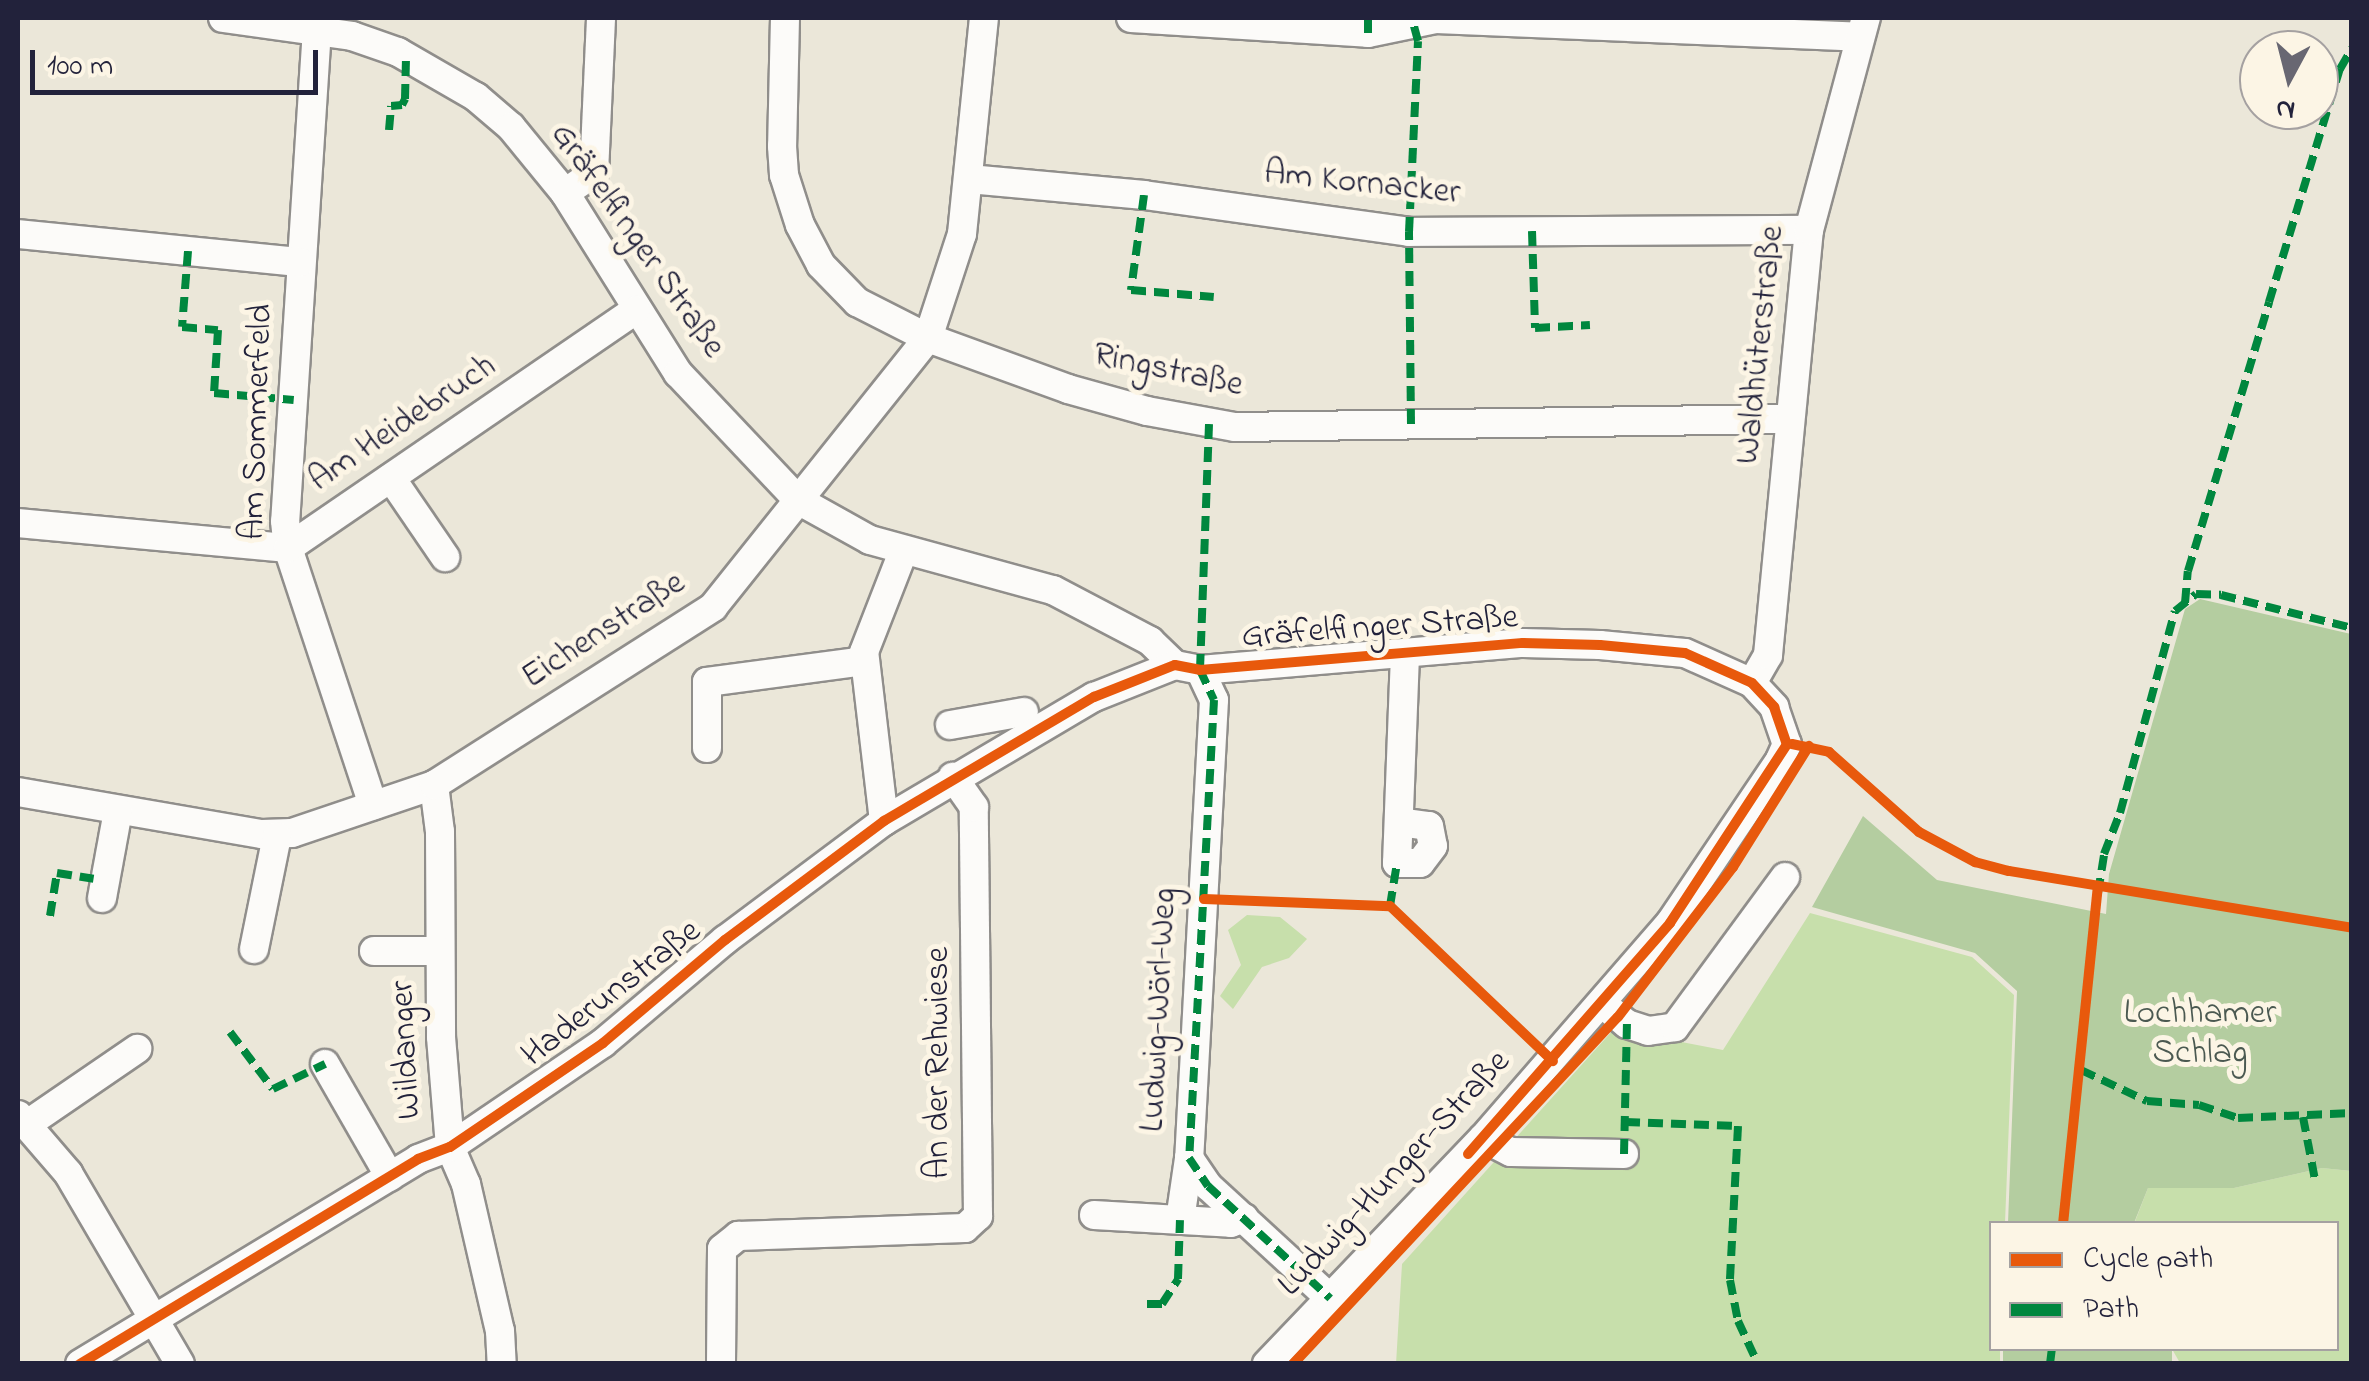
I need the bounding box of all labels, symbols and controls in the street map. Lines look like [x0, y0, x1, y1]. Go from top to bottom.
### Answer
scale bar [35, 30, 322, 92]
north arrow [2239, 30, 2339, 130]
text: 100 m [47, 45, 113, 89]
text: N [2274, 87, 2297, 130]
street label: Gräfelfinger Straße [540, 115, 734, 367]
street label: Am Kornacker [1262, 153, 1462, 215]
street label: Waldhüterstraße [1728, 224, 1794, 466]
street label: Am Sommerfeld [233, 303, 283, 541]
street label: Ringstraße [1089, 335, 1247, 407]
street label: Am Heidebruch [301, 346, 505, 502]
street label: Eichenstraße [515, 563, 693, 699]
street label: Gräfelfinger Straße [1240, 597, 1520, 659]
street label: Ludwig-Wörl-Weg [1133, 887, 1187, 1133]
street label: Haderunstraße [514, 911, 710, 1077]
street label: An der Rehwiese [918, 947, 960, 1179]
street label: Wildanger [382, 979, 432, 1121]
park label: Lochhamer Schlag [2124, 993, 2276, 1075]
street label: Ludwig-Hunger-Straße [1270, 1042, 1520, 1306]
legend [1989, 1221, 2339, 1351]
text: Cycle path [2083, 1238, 2213, 1282]
text: Path [2083, 1288, 2139, 1332]

